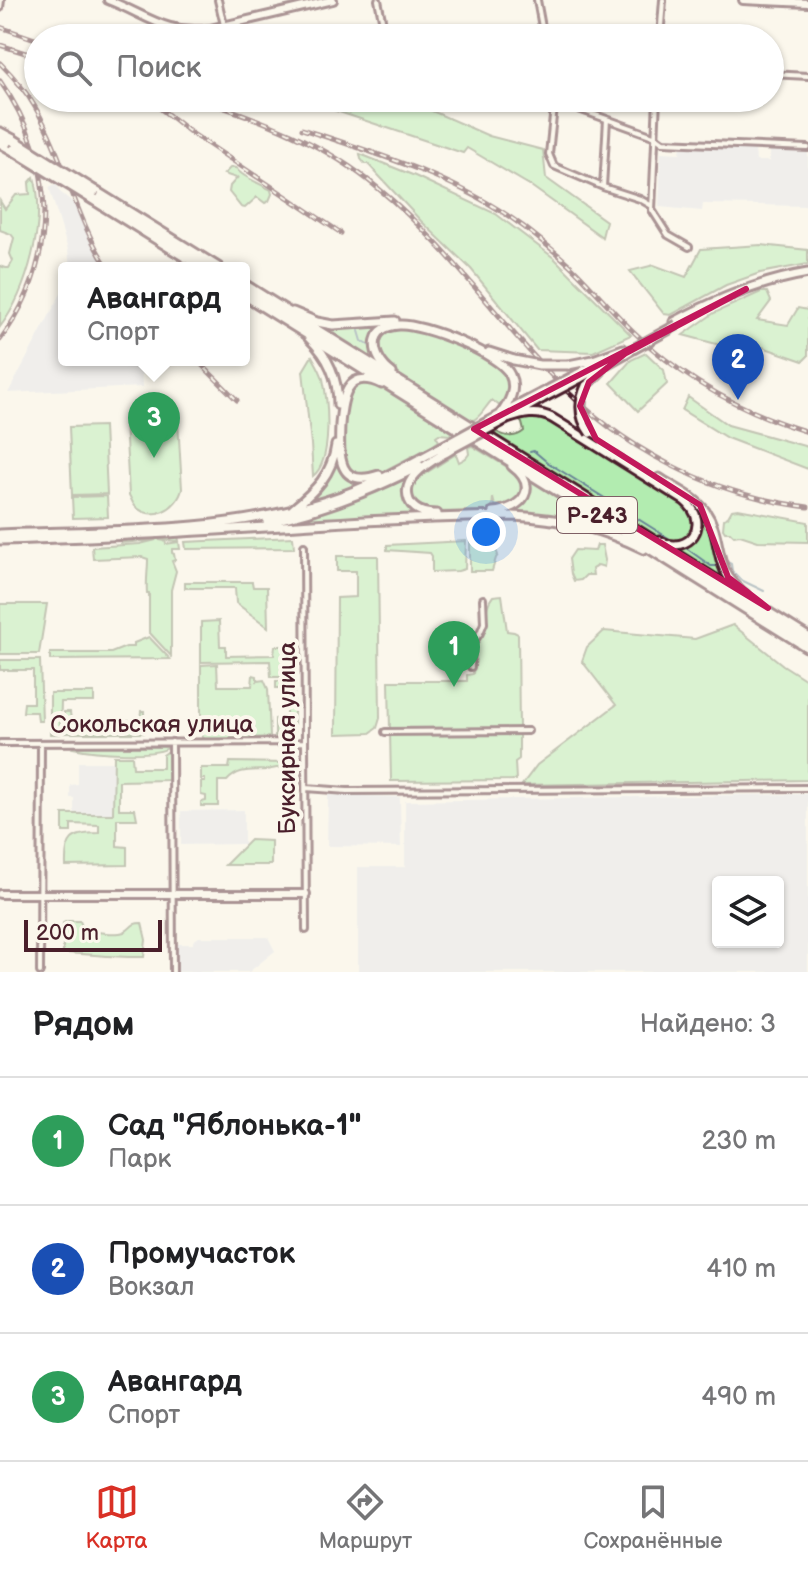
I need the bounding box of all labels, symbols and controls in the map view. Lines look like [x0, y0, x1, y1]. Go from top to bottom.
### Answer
search box [24, 24, 784, 112]
icon: search [52, 46, 96, 90]
text: Поиск [116, 50, 202, 86]
popup [58, 262, 250, 366]
text: Авангард [87, 281, 221, 317]
text: Спорт [87, 317, 160, 348]
pin: 2 [712, 334, 764, 400]
pin: 3 [128, 392, 180, 458]
road number: Р-243 [557, 497, 637, 533]
your location [466, 512, 506, 552]
pin: 1 [428, 621, 480, 687]
street label: Буксирная улица [273, 642, 302, 834]
street label: Сокольская улица [50, 710, 254, 739]
map controls [712, 876, 784, 948]
button: layers [712, 876, 784, 948]
scale bar [24, 916, 162, 952]
text: 200 m [36, 920, 99, 947]
text: Рядом [32, 1004, 134, 1045]
text: Найдено: 3 [640, 1009, 776, 1040]
text: Сад "Яблонька-1" [108, 1108, 362, 1144]
text: 1 [53, 1126, 63, 1157]
text: 230 m [701, 1126, 776, 1157]
text: Парк [108, 1144, 171, 1175]
text: Промучасток [108, 1236, 295, 1272]
text: 2 [50, 1254, 66, 1285]
text: 410 m [706, 1254, 776, 1285]
text: Вокзал [108, 1272, 195, 1303]
text: Авангард [108, 1364, 242, 1400]
text: 3 [50, 1382, 66, 1413]
text: 490 m [701, 1382, 776, 1413]
text: Спорт [108, 1400, 180, 1431]
tab: Карта [86, 1480, 148, 1555]
tab: Маршрут [319, 1480, 412, 1555]
tab: Сохранённые [583, 1480, 722, 1555]

